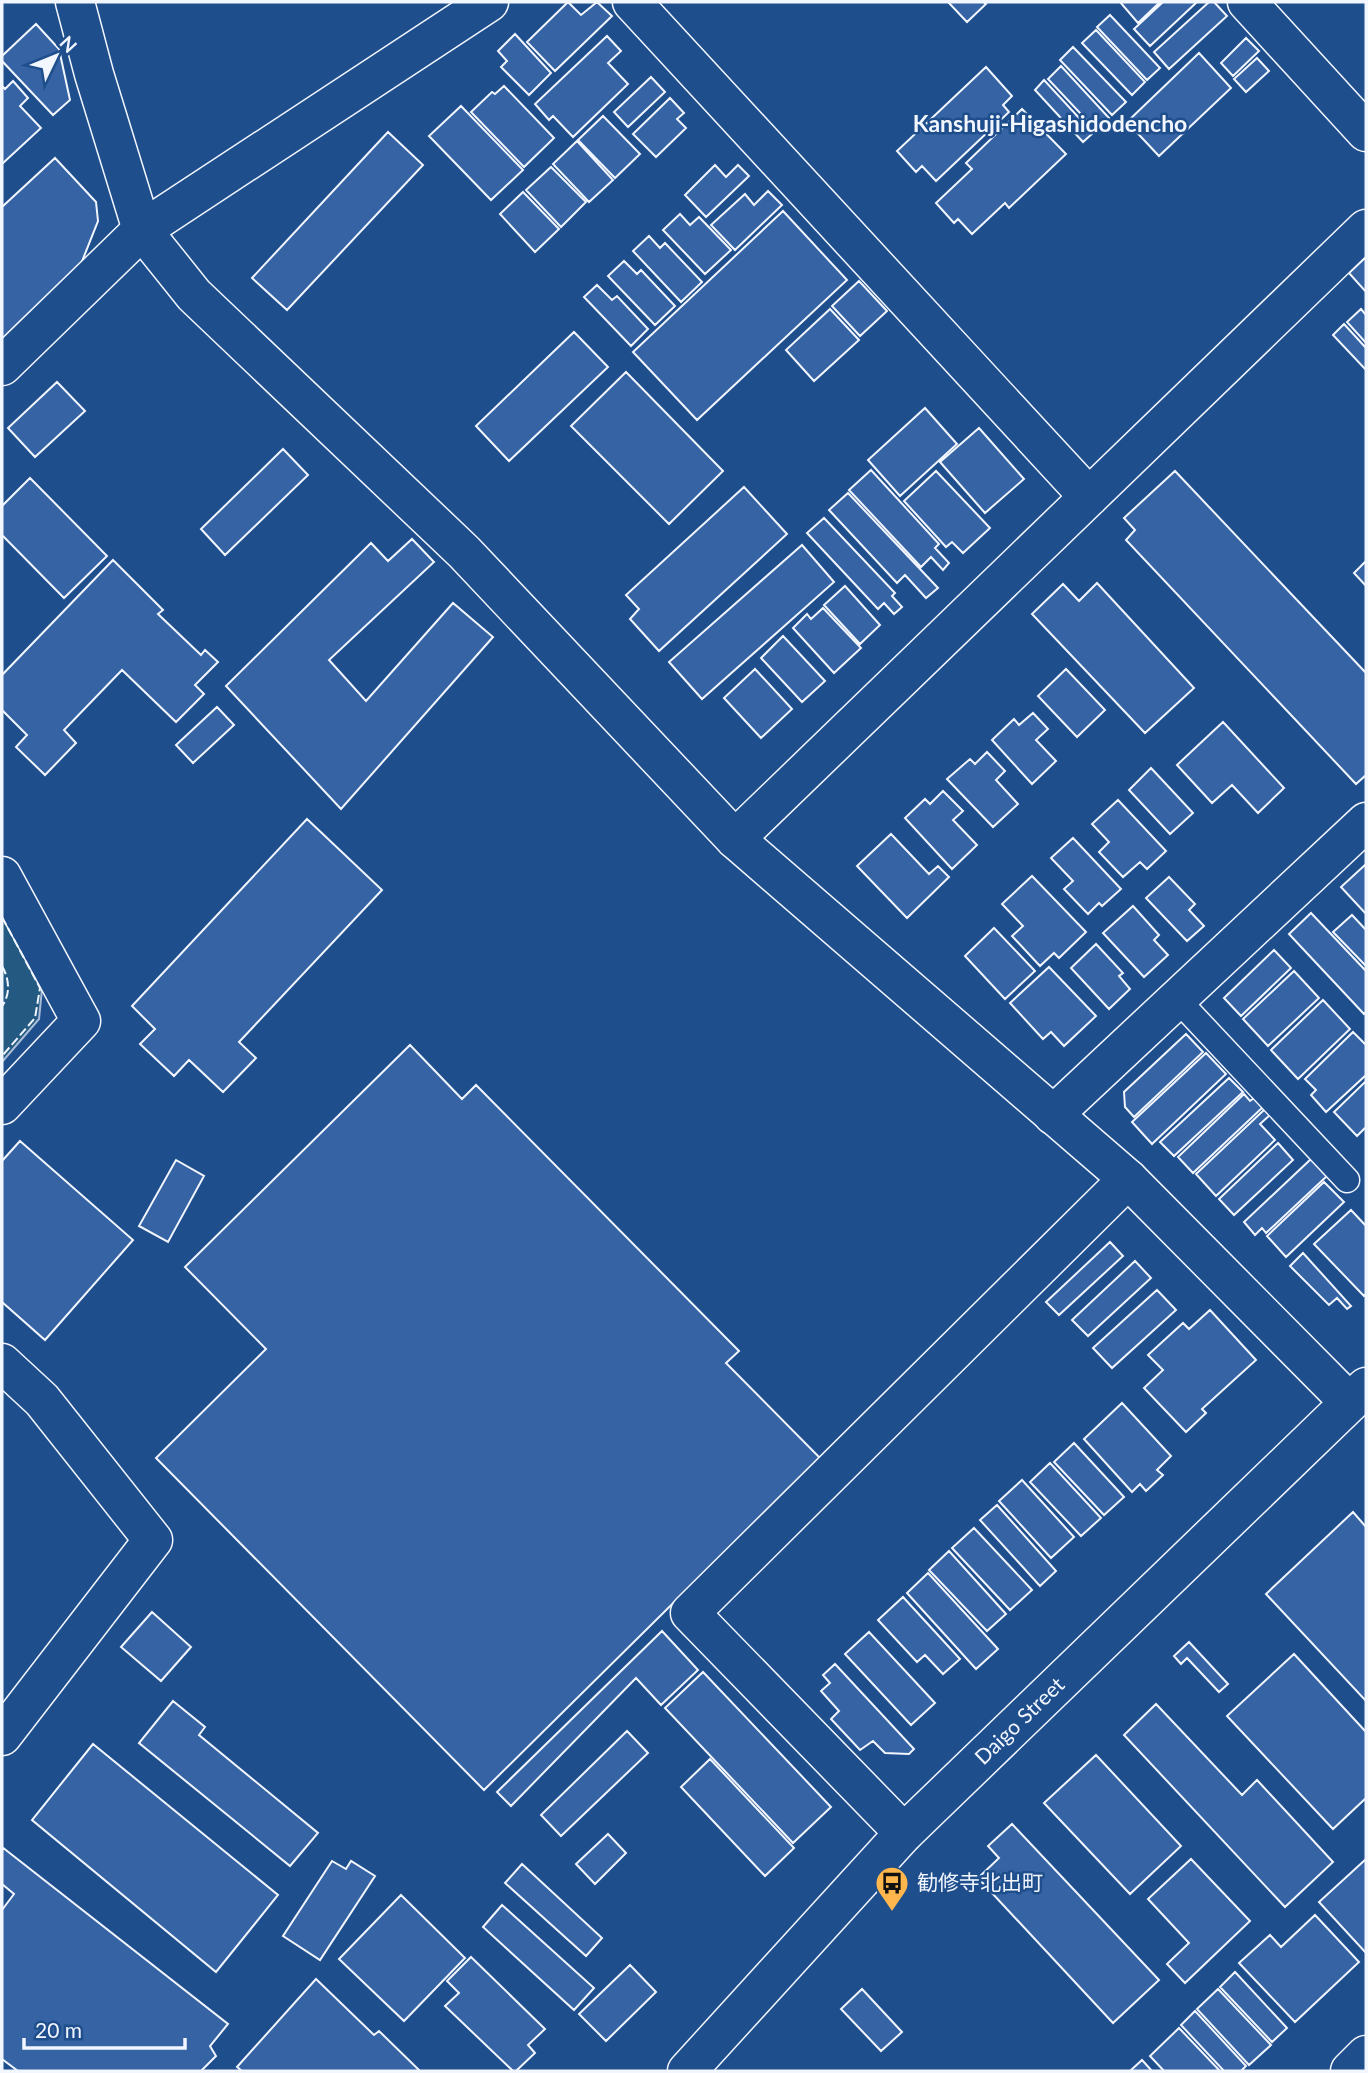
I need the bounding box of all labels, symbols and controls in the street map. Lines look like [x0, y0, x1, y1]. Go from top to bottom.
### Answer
north arrow [21, 21, 91, 91]
text: N [55, 31, 82, 57]
district label: Kanshuji-Higashidodencho [913, 109, 1187, 137]
street label: Daigo Street [969, 1671, 1069, 1769]
bus stop icon: 勧修寺北出町 [873, 1864, 911, 1913]
place label: 勧修寺北出町 [917, 1869, 1043, 1894]
scale bar [24, 2007, 186, 2050]
text: 20 m [35, 2017, 82, 2042]

